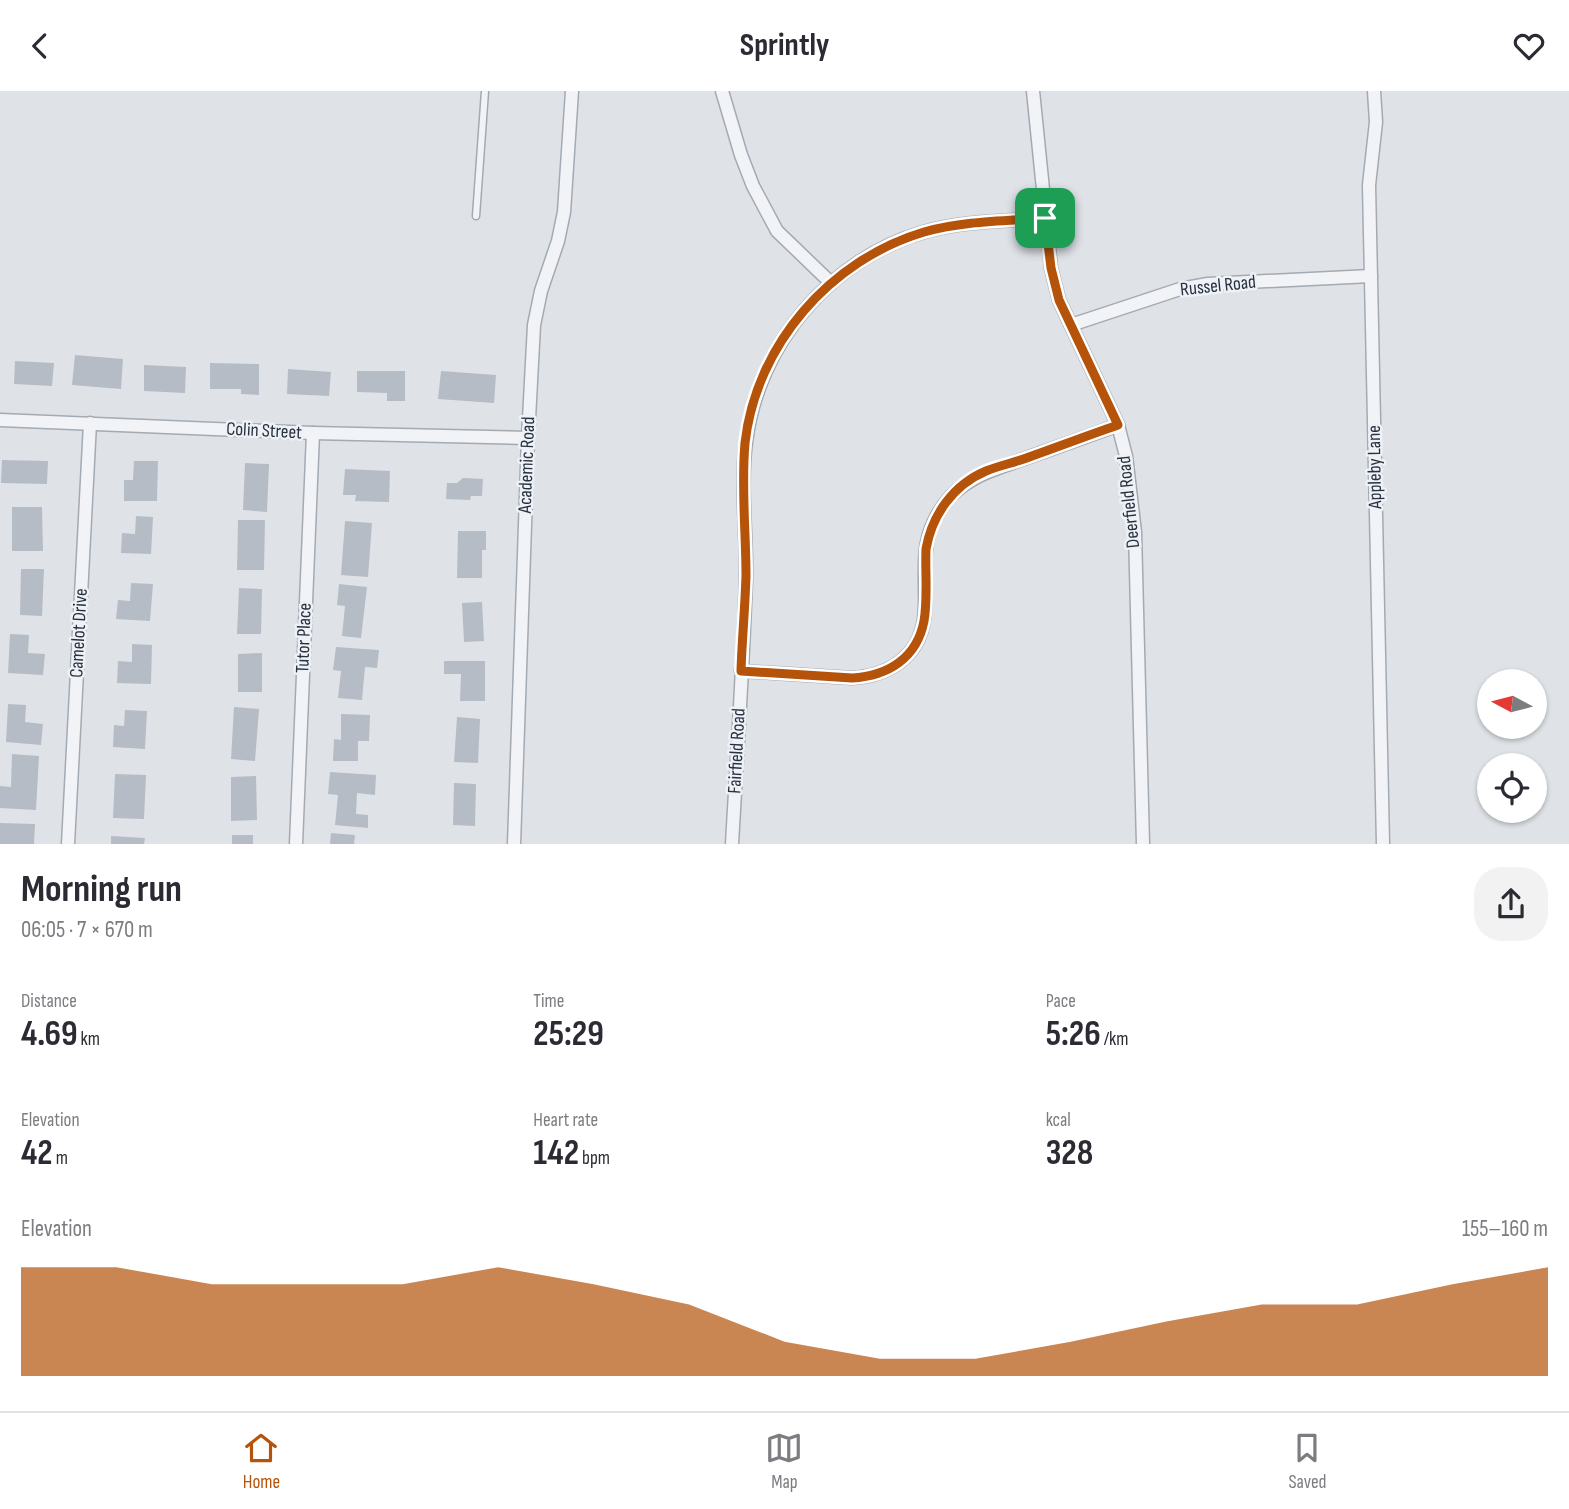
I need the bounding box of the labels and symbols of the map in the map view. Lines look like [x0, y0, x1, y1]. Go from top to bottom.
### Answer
pin [1015, 188, 1075, 248]
street label: Russel Road [1179, 271, 1257, 301]
street label: Academic Road [514, 416, 540, 515]
street label: Colin Street [226, 418, 303, 444]
street label: Appleby Lane [1363, 425, 1387, 510]
street label: Deerfield Road [1113, 455, 1145, 549]
street label: Camelot Drive [65, 588, 93, 678]
street label: Tutor Place [291, 602, 317, 674]
north arrow [1477, 669, 1547, 739]
street label: Fairfield Road [723, 708, 751, 794]

